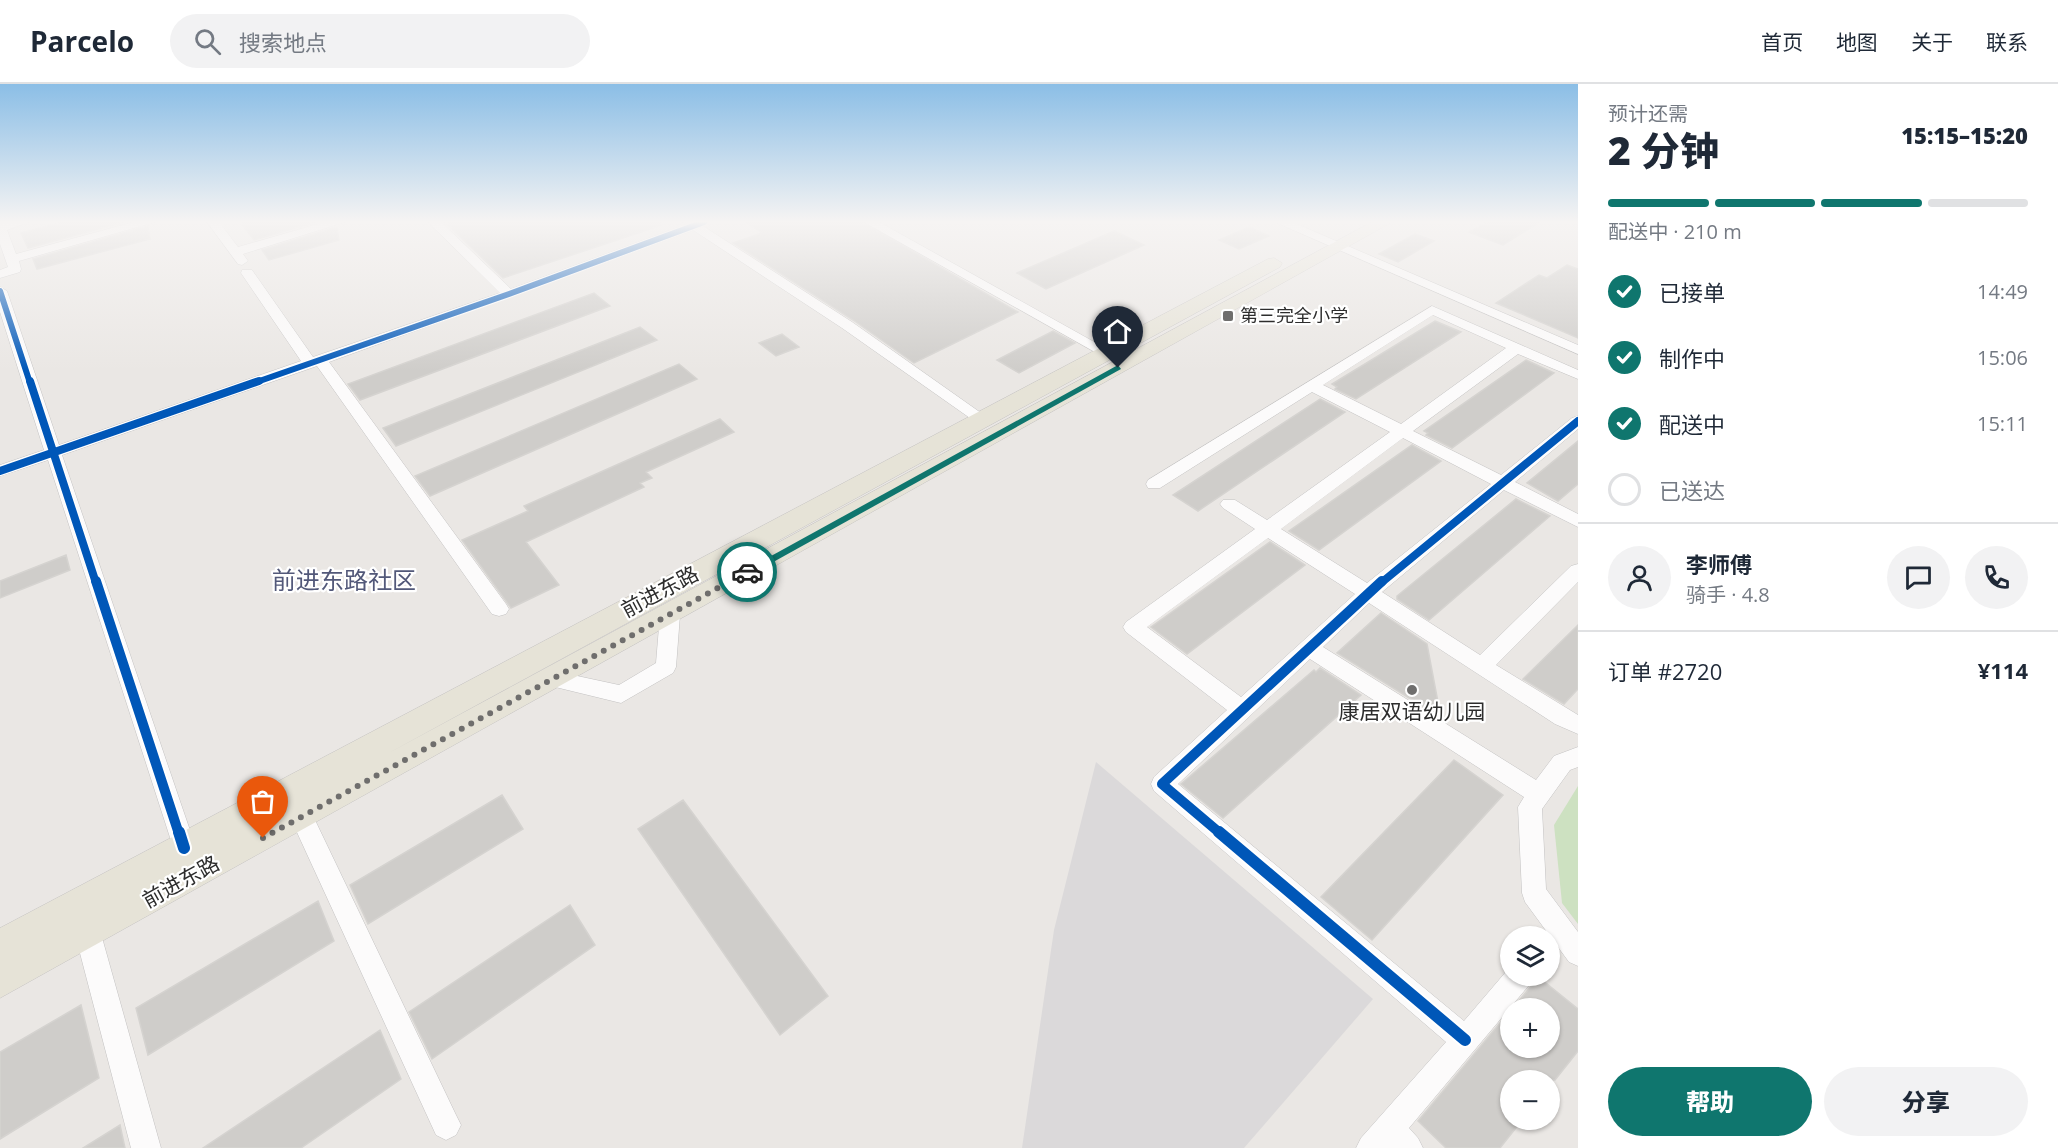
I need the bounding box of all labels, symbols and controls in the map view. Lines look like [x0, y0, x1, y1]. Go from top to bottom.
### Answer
search box [170, 14, 590, 68]
text: Parcelo [30, 22, 134, 60]
icon: search [191, 25, 224, 58]
text: 搜索地点 [239, 27, 327, 57]
text: 首页 [1761, 28, 1803, 56]
text: 地图 [1836, 28, 1878, 56]
text: 关于 [1911, 28, 1953, 56]
text: 联系 [1986, 28, 2028, 56]
text: 预计还需 [1608, 100, 1688, 127]
text: 15:15–15:20 [1901, 120, 2028, 150]
text: 2 分钟 [1608, 123, 1719, 176]
text: 配送中 · 210 m [1608, 218, 1742, 245]
icon: check [1608, 275, 1641, 308]
text: 已接单 [1659, 277, 1725, 307]
text: 14:49 [1977, 278, 2028, 305]
place label: 第三完全小学 [1240, 303, 1348, 327]
pin [1092, 306, 1143, 368]
marker: 第三完全小学 [1221, 309, 1235, 323]
icon: home [1101, 315, 1134, 348]
icon: check [1608, 341, 1641, 374]
text: 制作中 [1659, 343, 1725, 373]
text: 15:06 [1977, 344, 2028, 371]
icon: check [1608, 407, 1641, 440]
text: 配送中 [1659, 409, 1725, 439]
text: 15:11 [1977, 410, 2028, 437]
text: 已送达 [1659, 475, 1725, 505]
courier [717, 542, 777, 602]
button: person [1608, 546, 1671, 609]
button: chat [1887, 546, 1950, 609]
button: phone [1965, 546, 2028, 609]
text: 李师傅 [1686, 549, 1752, 579]
icon: car [731, 556, 764, 589]
street label: 前进东路 [616, 559, 703, 623]
district label: 前进东路社区 [272, 563, 416, 596]
text: 骑手 · 4.8 [1686, 581, 1770, 608]
text: ¥114 [1978, 655, 2028, 685]
text: 订单 #2720 [1608, 656, 1722, 686]
marker: 康居双语幼儿园 [1405, 683, 1419, 697]
place label: 康居双语幼儿园 [1339, 697, 1486, 725]
pin [237, 776, 288, 838]
icon: bag [246, 785, 279, 818]
street label: 前进东路 [137, 849, 224, 914]
map controls [1500, 926, 1560, 1130]
button: layers [1500, 926, 1560, 986]
button: + [1500, 998, 1560, 1058]
button: 帮助 [1608, 1067, 1812, 1136]
button: 分享 [1824, 1067, 2028, 1136]
button: − [1500, 1070, 1560, 1130]

